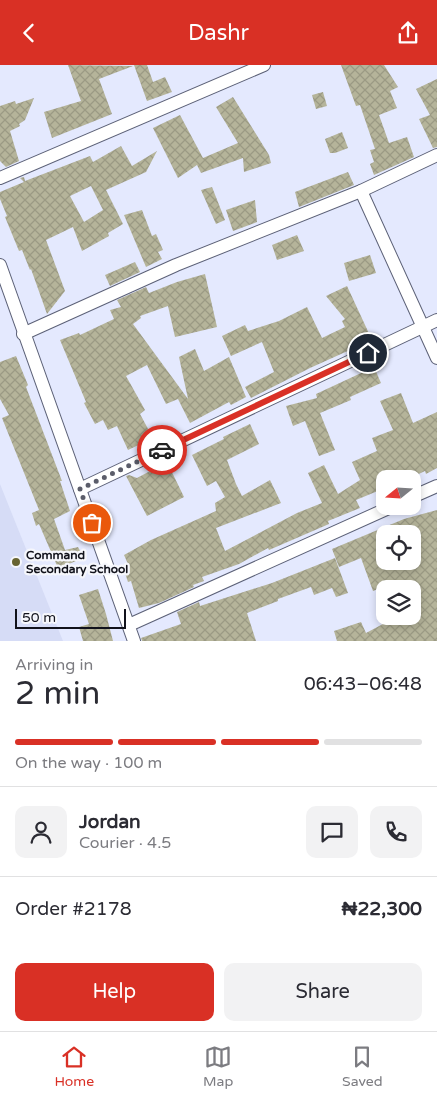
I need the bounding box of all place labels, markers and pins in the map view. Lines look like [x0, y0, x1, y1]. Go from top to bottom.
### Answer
pin [347, 332, 389, 374]
pin [71, 502, 113, 544]
place label: Command Secondary School [26, 548, 128, 577]
marker: Command Secondary School [10, 556, 22, 568]

